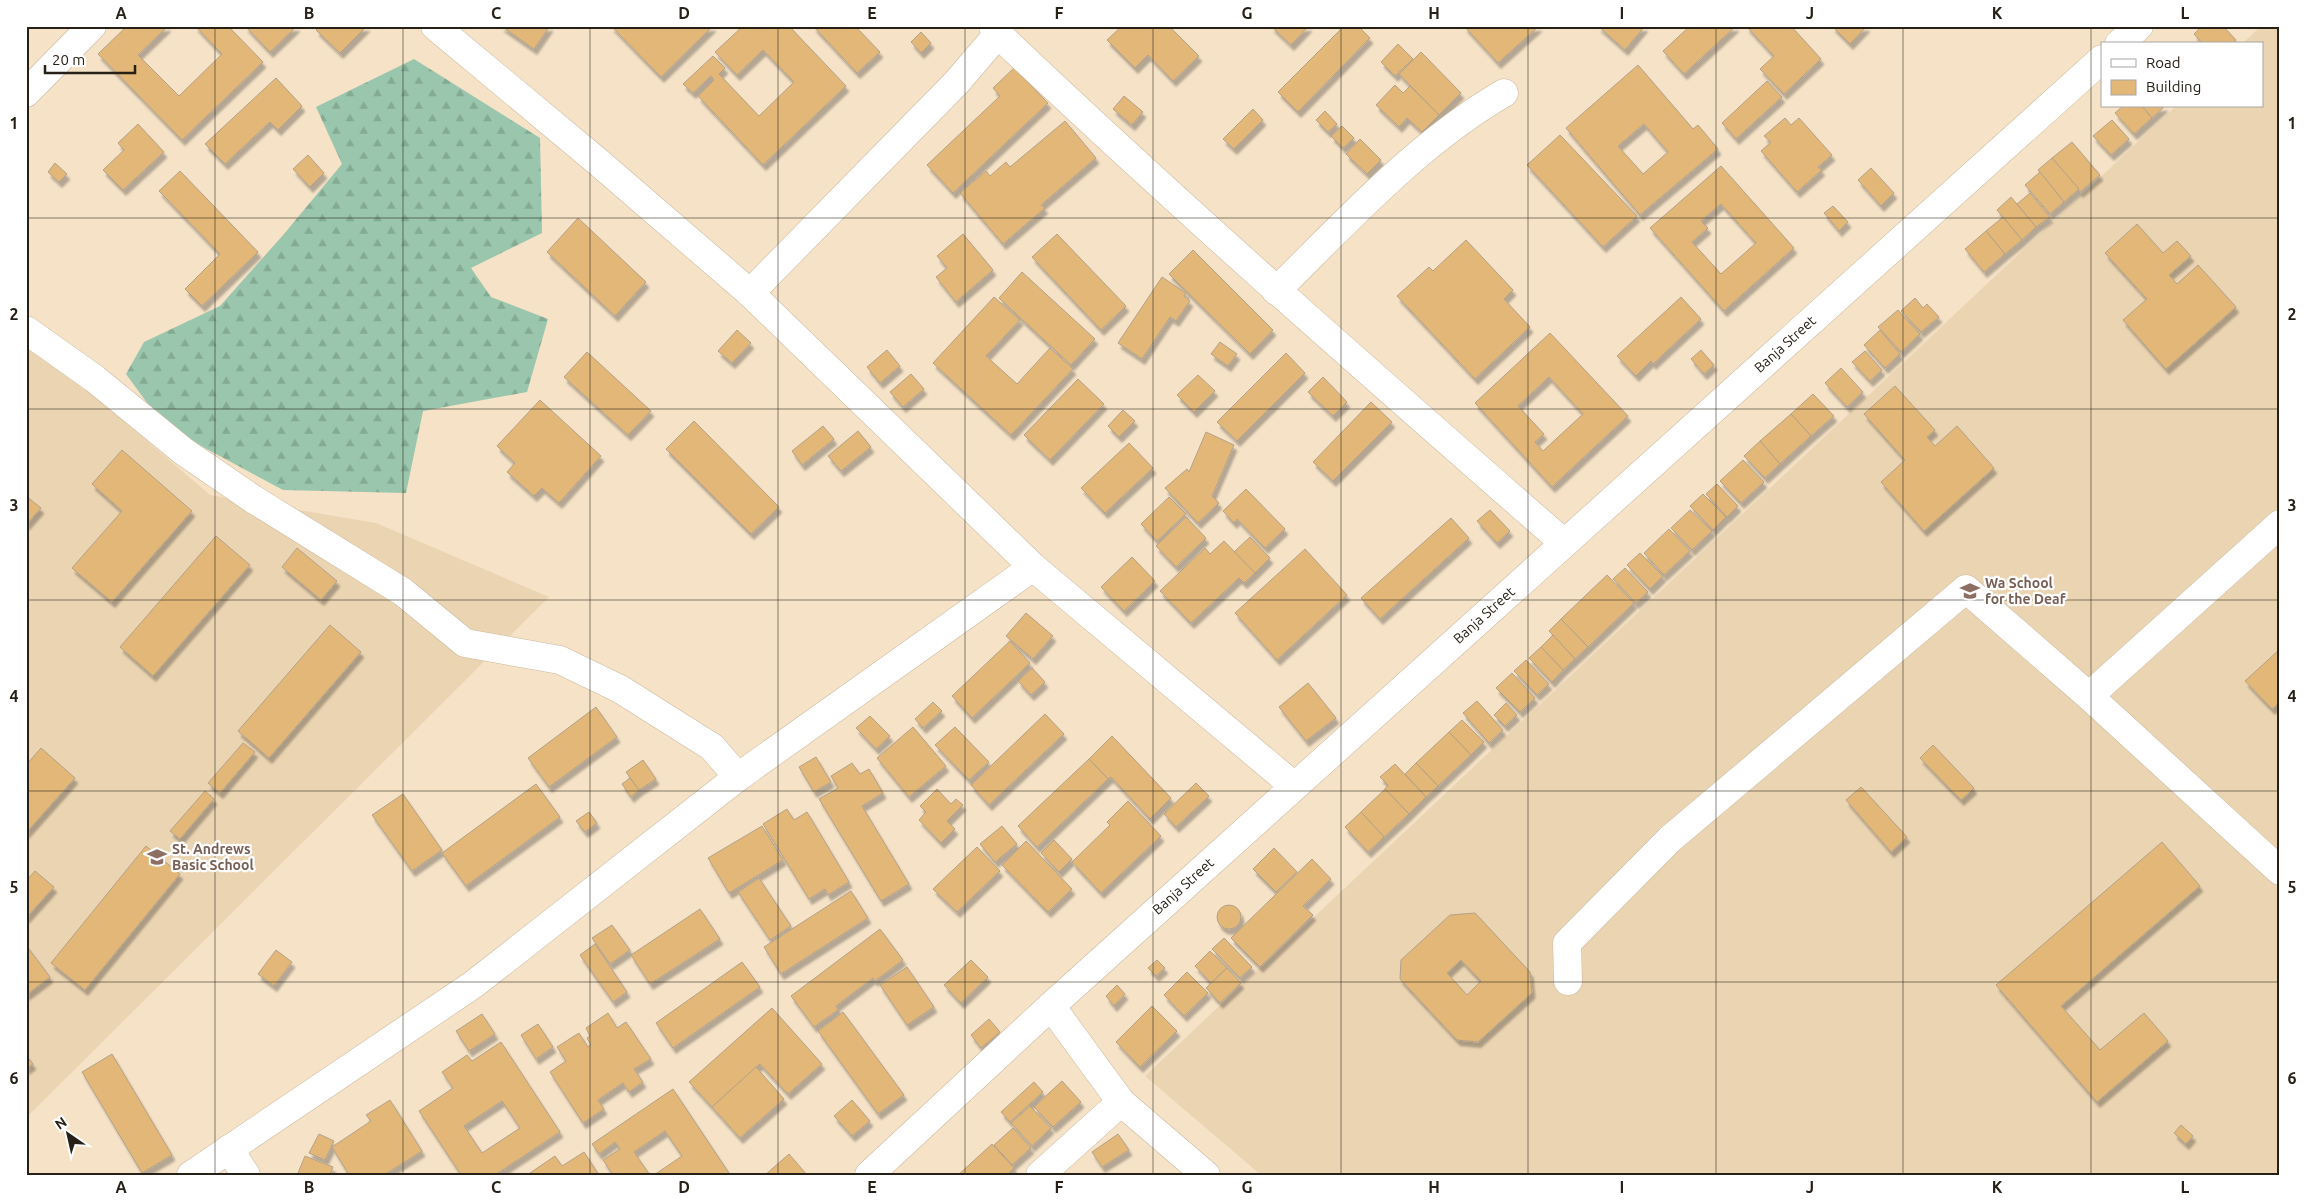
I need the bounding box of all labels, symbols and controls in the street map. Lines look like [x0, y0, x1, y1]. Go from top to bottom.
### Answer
text: A [115, 4, 127, 22]
text: B [304, 4, 314, 22]
text: C [491, 4, 501, 22]
text: D [678, 4, 690, 22]
text: E [867, 4, 877, 22]
text: F [1055, 4, 1064, 22]
text: G [1241, 4, 1253, 22]
text: H [1428, 4, 1440, 22]
text: I [1620, 4, 1624, 22]
text: J [1806, 4, 1814, 22]
text: K [1992, 4, 2003, 22]
text: L [2181, 4, 2190, 22]
scale bar [45, 42, 135, 74]
legend [2101, 42, 2264, 108]
text: 20 m [52, 51, 85, 68]
text: Road [2146, 54, 2181, 71]
text: Building [2146, 78, 2201, 95]
text: 1 [9, 114, 19, 132]
text: 1 [2287, 114, 2297, 132]
text: 2 [9, 305, 19, 323]
text: 2 [2287, 305, 2297, 323]
street label: Banja Street [1751, 312, 1819, 376]
text: 3 [9, 496, 19, 514]
text: 3 [2287, 496, 2297, 514]
place label: Wa School for the Deaf [1985, 575, 2066, 607]
school or university icon: Wa School for the Deaf [1959, 580, 1981, 602]
street label: Banja Street [1450, 583, 1518, 647]
text: 4 [9, 687, 19, 705]
text: 4 [2287, 687, 2297, 705]
place label: St. Andrews Basic School [172, 841, 254, 873]
school or university icon: St. Andrews Basic School [146, 846, 168, 868]
street label: Banja Street [1149, 854, 1217, 918]
text: 5 [9, 878, 19, 896]
text: 5 [2287, 878, 2297, 896]
text: 6 [9, 1069, 19, 1087]
text: 6 [2287, 1069, 2297, 1087]
north arrow [42, 1108, 92, 1158]
text: N [52, 1114, 70, 1133]
text: A [115, 1178, 127, 1196]
text: B [304, 1178, 314, 1196]
text: C [491, 1178, 501, 1196]
text: D [678, 1178, 690, 1196]
text: E [867, 1178, 877, 1196]
text: F [1055, 1178, 1064, 1196]
text: G [1241, 1178, 1253, 1196]
text: H [1428, 1178, 1440, 1196]
text: I [1620, 1178, 1624, 1196]
text: J [1806, 1178, 1814, 1196]
text: K [1992, 1178, 2003, 1196]
text: L [2181, 1178, 2190, 1196]

